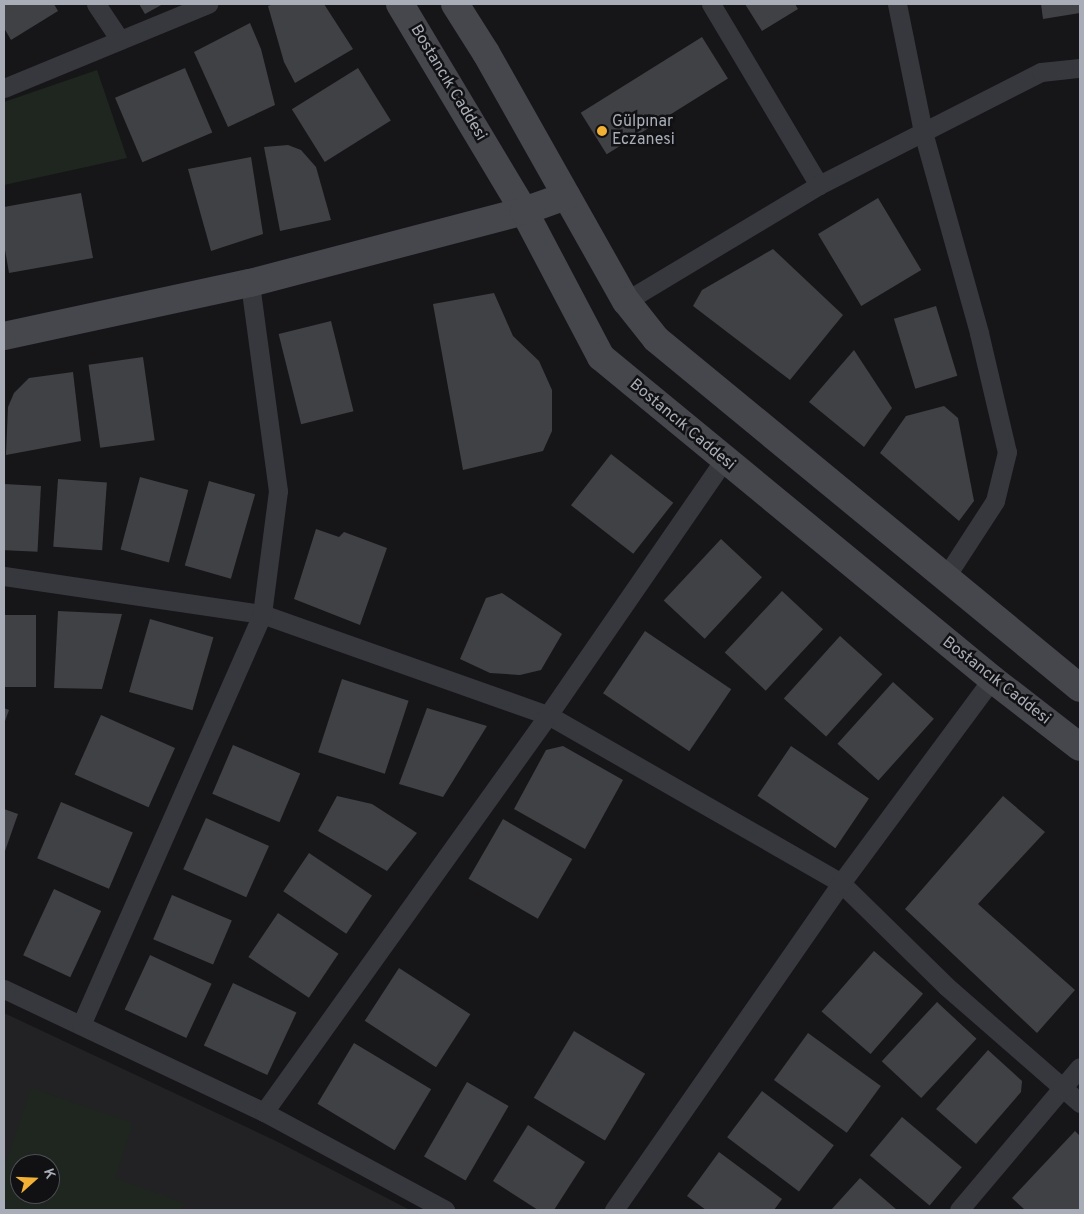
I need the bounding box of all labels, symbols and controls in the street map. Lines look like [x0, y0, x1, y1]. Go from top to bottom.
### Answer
street label: Bostancık Caddesi [406, 22, 490, 144]
place label: Gülpınar Eczanesi [612, 112, 675, 150]
marker: Gülpınar Eczanesi [596, 125, 608, 137]
street label: Bostancık Caddesi [625, 375, 739, 475]
street label: Bostancık Caddesi [938, 633, 1054, 729]
north arrow [10, 1154, 60, 1204]
text: K [39, 1166, 58, 1182]

